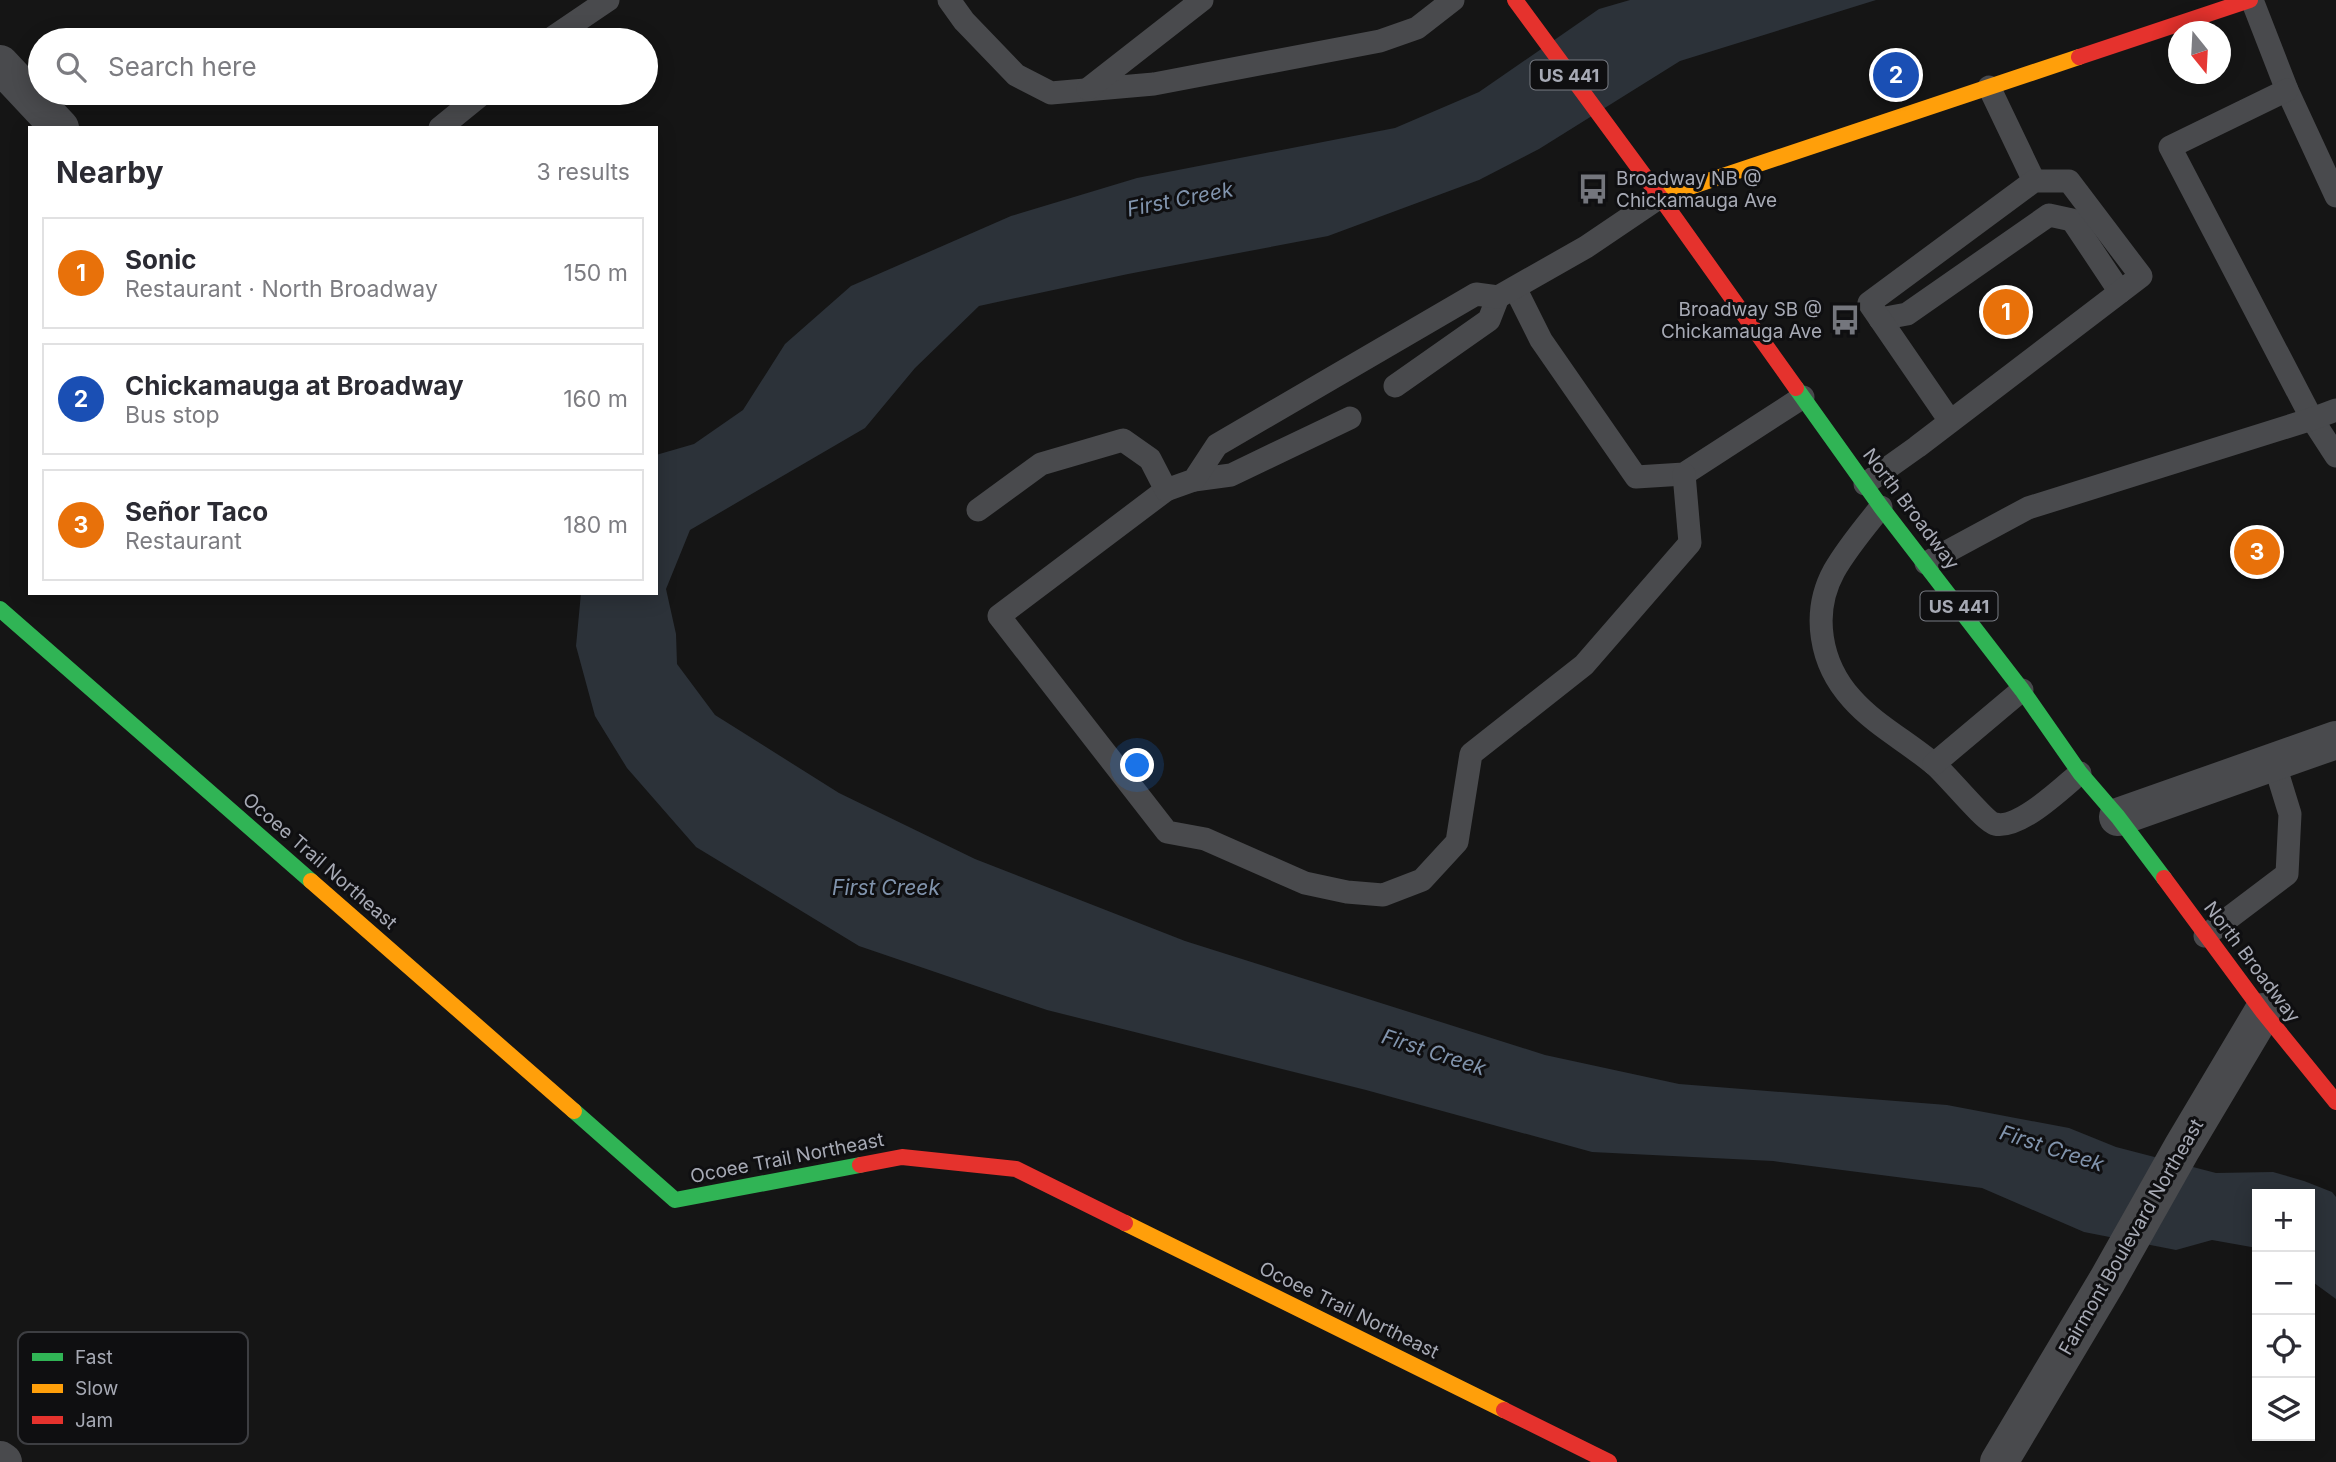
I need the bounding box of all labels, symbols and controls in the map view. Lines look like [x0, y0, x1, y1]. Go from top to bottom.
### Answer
north arrow [2168, 21, 2231, 84]
search box [28, 28, 658, 105]
icon: search [52, 48, 90, 86]
pin: 2 [1873, 49, 1919, 101]
text: Search here [108, 51, 257, 82]
road number: US 441 [1530, 60, 1608, 90]
text: Nearby [56, 154, 164, 190]
text: 3 results [537, 158, 630, 186]
place label: Broadway NB @ Chickamauga Ave [1616, 167, 1777, 212]
bus stop icon: Broadway NB @ Chickamauga Ave [1576, 172, 1610, 206]
water label: First Creek [1125, 176, 1236, 222]
text: Sonic [125, 244, 197, 275]
text: 1 [76, 259, 86, 287]
text: 150 m [564, 259, 628, 287]
text: Restaurant · North Broadway [125, 275, 438, 303]
pin: 1 [1983, 286, 2029, 338]
place label: Broadway SB @ Chickamauga Ave [1661, 298, 1822, 343]
bus stop icon: Broadway SB @ Chickamauga Ave [1828, 303, 1862, 337]
text: Chickamauga at Broadway [125, 370, 464, 401]
text: 2 [74, 385, 88, 413]
text: 160 m [563, 385, 628, 413]
text: Bus stop [125, 401, 220, 429]
street label: North Broadway [1858, 444, 1964, 574]
text: Señor Taco [125, 496, 268, 527]
text: 3 [74, 511, 88, 539]
text: 180 m [563, 511, 628, 539]
pin: 3 [2234, 526, 2280, 578]
text: Restaurant [125, 527, 242, 555]
road number: US 441 [1920, 592, 1997, 620]
your location [1120, 748, 1154, 782]
street label: Ocoee Trail Northeast [238, 788, 402, 934]
water label: First Creek [832, 875, 940, 900]
street label: North Broadway [2199, 897, 2305, 1027]
water label: First Creek [1379, 1023, 1490, 1081]
street label: Fairmont Boulevard Northeast [2054, 1115, 2208, 1359]
water label: First Creek [1997, 1119, 2108, 1177]
street label: Ocoee Trail Northeast [688, 1128, 886, 1188]
map controls [2252, 1189, 2315, 1441]
button: + [2252, 1189, 2315, 1252]
button: − [2252, 1252, 2315, 1315]
street label: Ocoee Trail Northeast [1256, 1257, 1442, 1363]
button: locate [2252, 1315, 2315, 1378]
legend [18, 1332, 248, 1444]
text: Fast [75, 1346, 113, 1369]
text: Slow [75, 1377, 118, 1400]
button: layers [2252, 1378, 2315, 1441]
text: Jam [75, 1409, 113, 1432]

